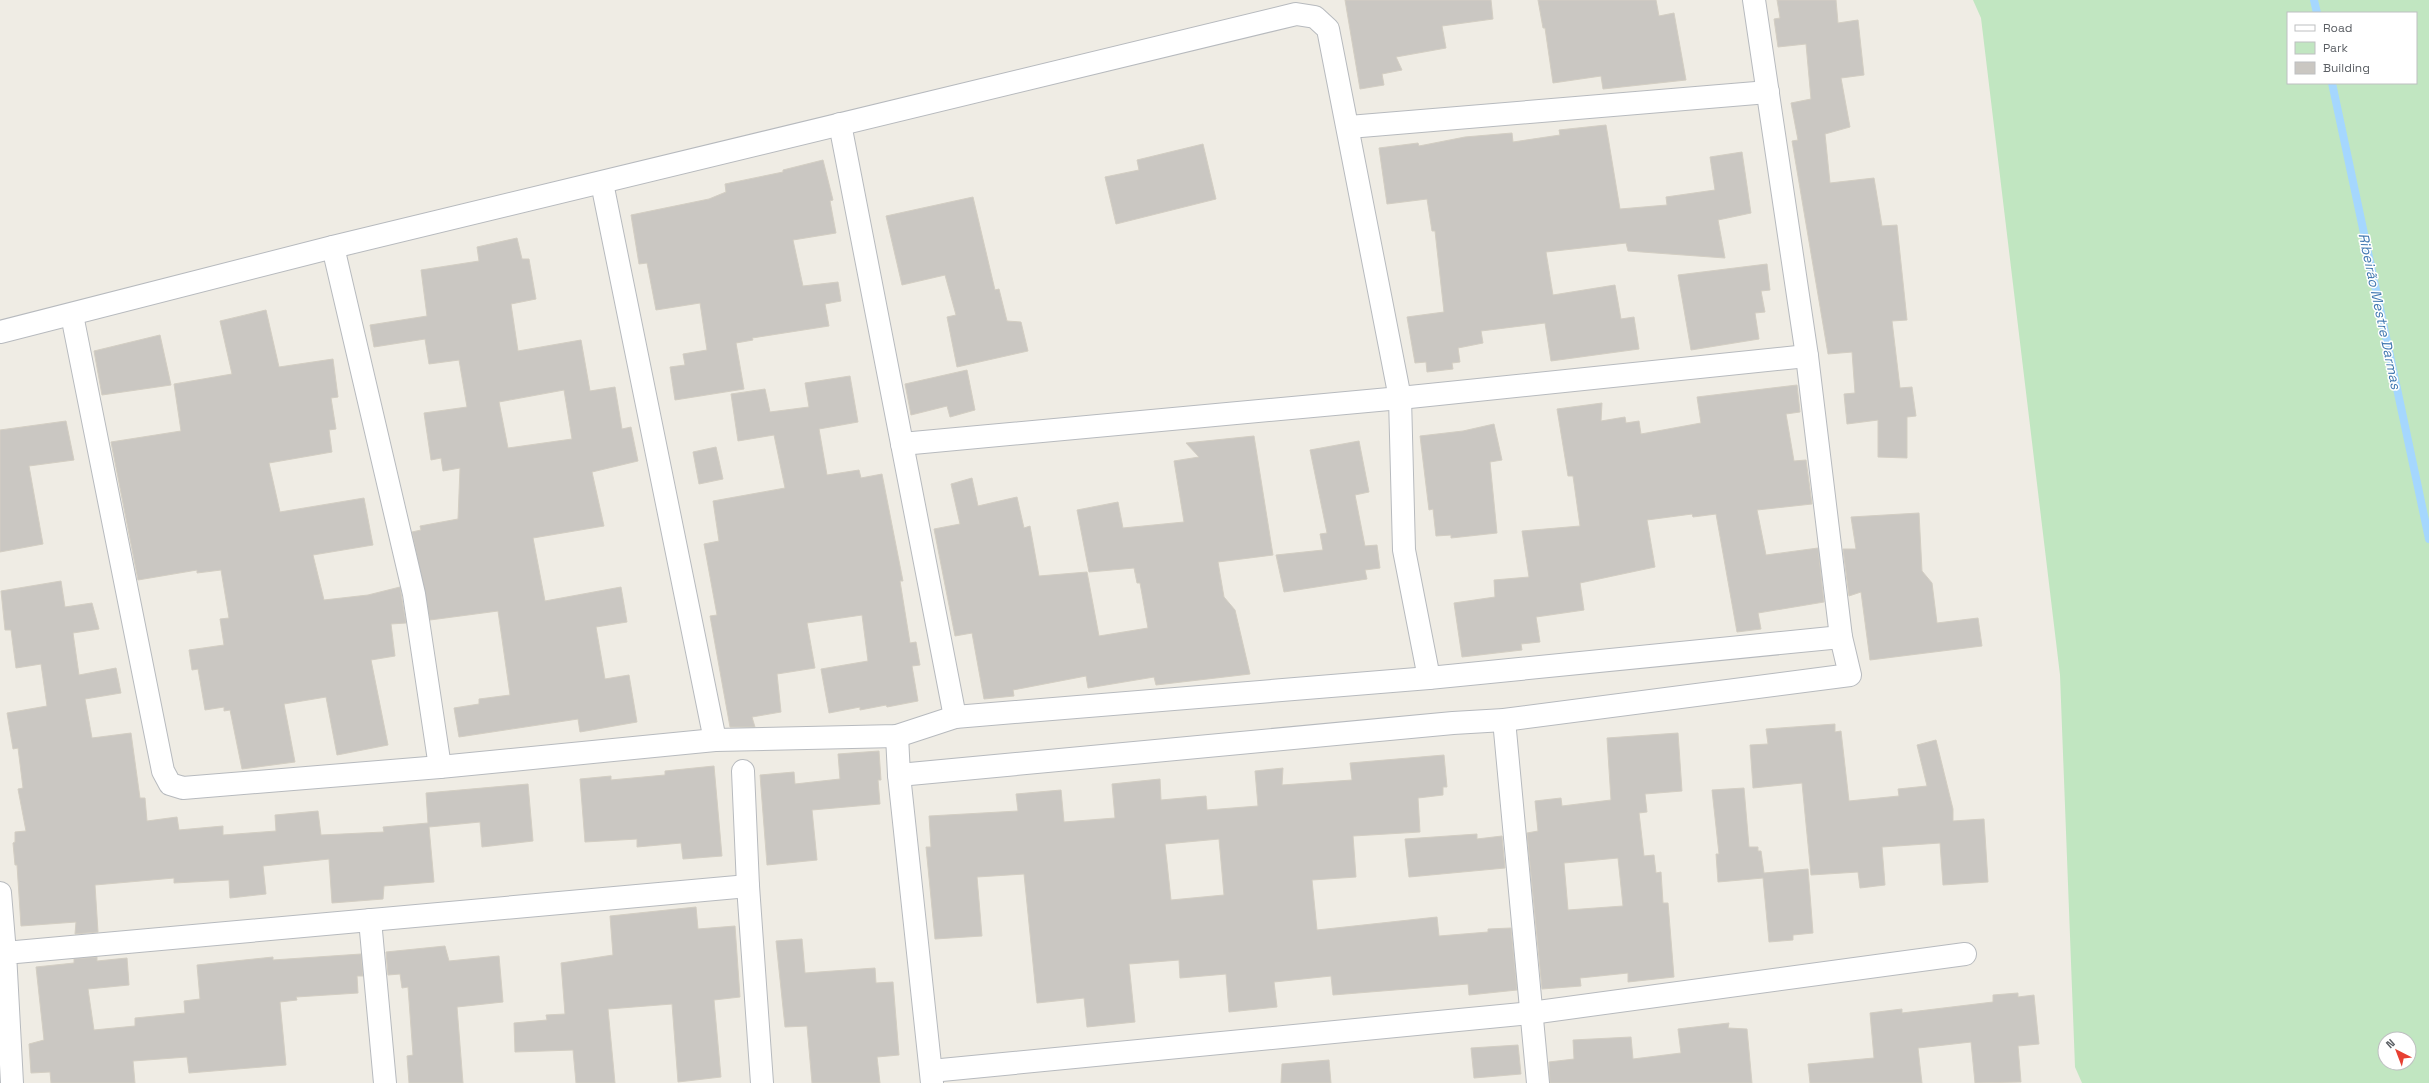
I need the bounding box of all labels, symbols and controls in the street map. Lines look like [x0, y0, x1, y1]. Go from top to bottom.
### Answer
legend [2287, 12, 2417, 84]
text: Road [2323, 20, 2352, 36]
text: Park [2323, 40, 2348, 56]
text: Building [2323, 60, 2370, 76]
water label: Ribeirão Mestre Darmas [2355, 231, 2405, 391]
north arrow [2377, 1031, 2417, 1071]
text: N [2383, 1036, 2398, 1051]

